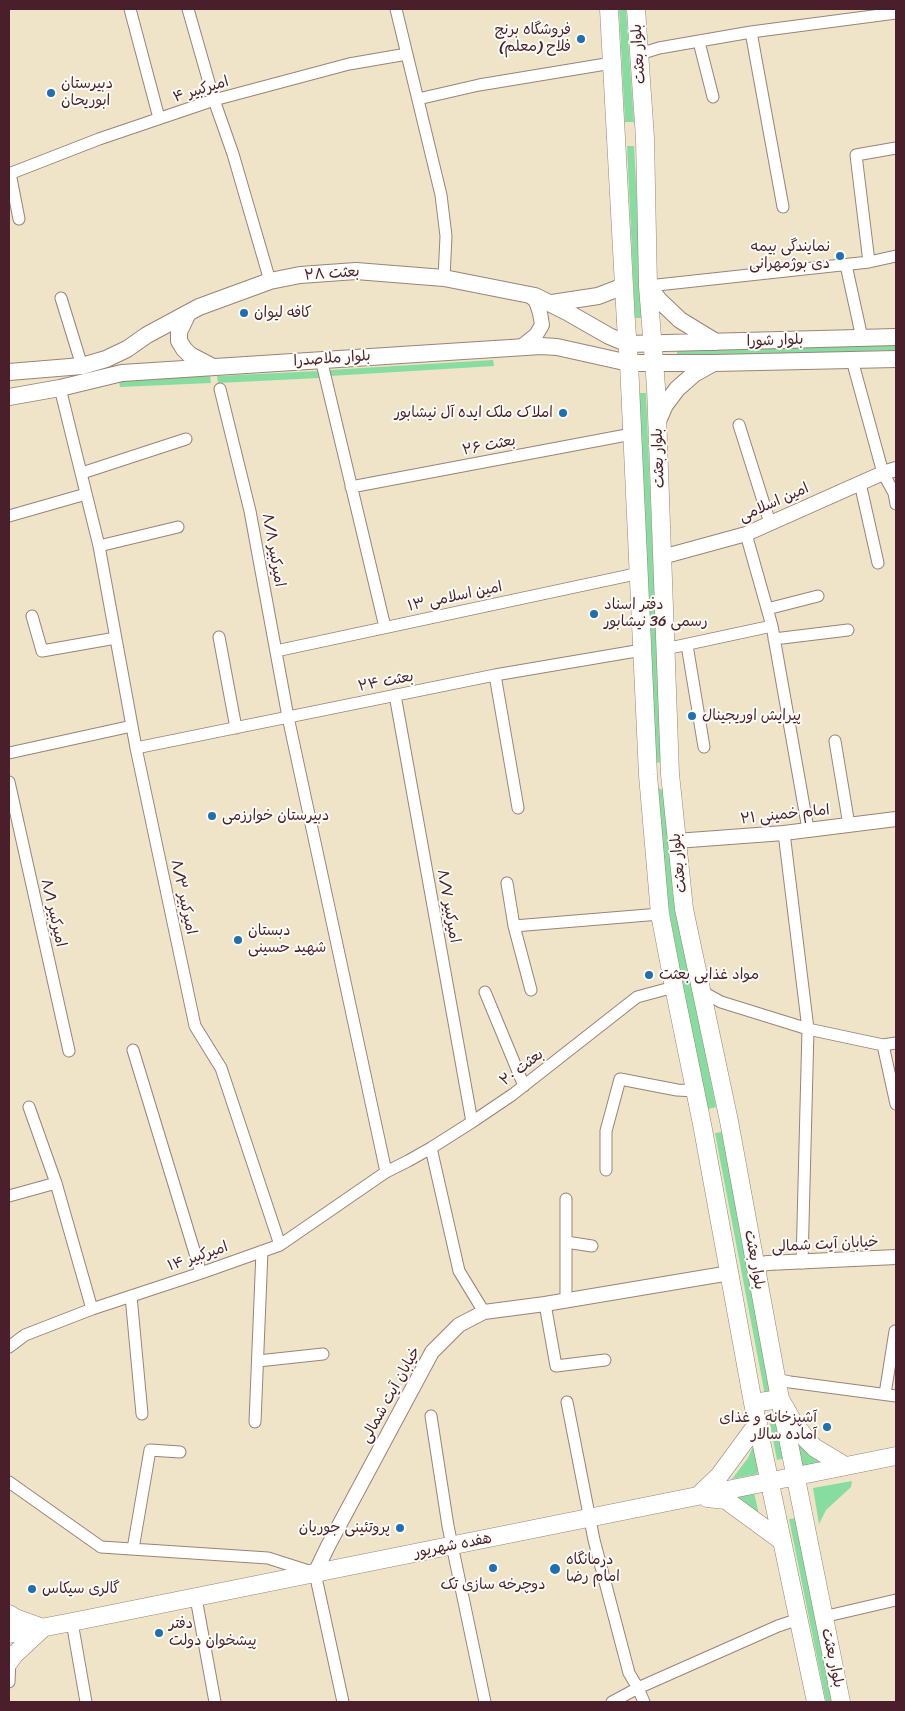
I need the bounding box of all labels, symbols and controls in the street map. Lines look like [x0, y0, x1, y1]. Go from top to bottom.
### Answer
place label: فروشگاه برنج فلاح (معلم) [495, 21, 571, 56]
street label: بلوار بعثت [628, 23, 650, 85]
marker: فروشگاه برنج فلاح (معلم) [575, 33, 587, 45]
street label: امیرکبیر ۴ [171, 73, 231, 107]
place label: دبیرستان ابوریحان [61, 75, 113, 110]
marker: دبیرستان ابوریحان [45, 87, 57, 99]
place label: نمایندگی بیمه دی بوژمهرانی [749, 238, 830, 273]
marker: نمایندگی بیمه دی بوژمهرانی [834, 250, 846, 262]
street label: بعثت ۲۸ [304, 263, 360, 285]
place label: کافه لیوان [254, 304, 312, 322]
marker: کافه لیوان [238, 307, 250, 319]
street label: بلوار شورا [746, 331, 804, 351]
street label: بلوار ملاصدرا [293, 347, 371, 371]
place label: املاک ملک ایده آل نیشابور [395, 404, 553, 422]
marker: املاک ملک ایده آل نیشابور [557, 407, 569, 419]
street label: بلوار بعثت [649, 428, 669, 488]
street label: بعثت ۲۶ [461, 432, 517, 460]
street label: امین اسلامی [736, 480, 812, 526]
street label: امیرکبیر ۸/۸ [258, 512, 288, 588]
street label: امین اسلامی ۱۳ [406, 578, 504, 616]
place label: دفتر اسناد رسمی 36 نیشابور [604, 596, 708, 631]
marker: دفتر اسناد رسمی 36 نیشابور [588, 608, 600, 620]
street label: بعثت ۲۴ [357, 668, 415, 696]
place label: پیرایش اوریجینال [702, 707, 801, 725]
marker: پیرایش اوریجینال [686, 710, 698, 722]
street label: امام خمینی ۲۱ [739, 801, 831, 829]
place label: دبیرستان خوارزمی [222, 807, 329, 825]
marker: دبیرستان خوارزمی [206, 810, 218, 822]
street label: بلوار بعثت [667, 832, 691, 894]
street label: امیرکبیر ۸/۳ [166, 858, 200, 936]
street label: امیرکبیر ۸/۷ [433, 868, 463, 944]
street label: امیرکبیر ۸/۱ [36, 877, 70, 949]
place label: دبستان شهید حسینی [248, 922, 326, 957]
marker: دبستان شهید حسینی [232, 934, 244, 946]
place label: مواد غذایی بعثت [659, 966, 759, 984]
marker: مواد غذایی بعثت [643, 969, 655, 981]
street label: بعثت ۲۰ [497, 1046, 547, 1090]
street label: بلوار بعثت [740, 1229, 768, 1291]
street label: خیابان آیت شمالی [771, 1233, 879, 1257]
street label: امیرکبیر ۱۴ [165, 1238, 231, 1276]
street label: خیابان آیت شمالی [357, 1344, 425, 1446]
place label: آشپزخانه و غذای آماده سالار [719, 1409, 817, 1444]
marker: آشپزخانه و غذای آماده سالار [821, 1421, 833, 1433]
place label: پروتئینی جوریان [299, 1519, 390, 1537]
marker: پروتئینی جوریان [394, 1522, 406, 1534]
street label: هفده شهریور [413, 1530, 493, 1562]
place label: درمانگاه امام رضا [566, 1551, 620, 1586]
marker: دوچرخه سازی تک [487, 1562, 499, 1574]
marker: درمانگاه امام رضا [548, 1562, 562, 1576]
place label: دوچرخه سازی تک [441, 1576, 545, 1594]
place label: گالری سیکاس [42, 1580, 120, 1598]
marker: گالری سیکاس [26, 1583, 38, 1595]
place label: دفتر پیشخوان دولت [169, 1615, 257, 1650]
marker: دفتر پیشخوان دولت [153, 1627, 165, 1639]
street label: بلوار بعثت [817, 1627, 847, 1689]

